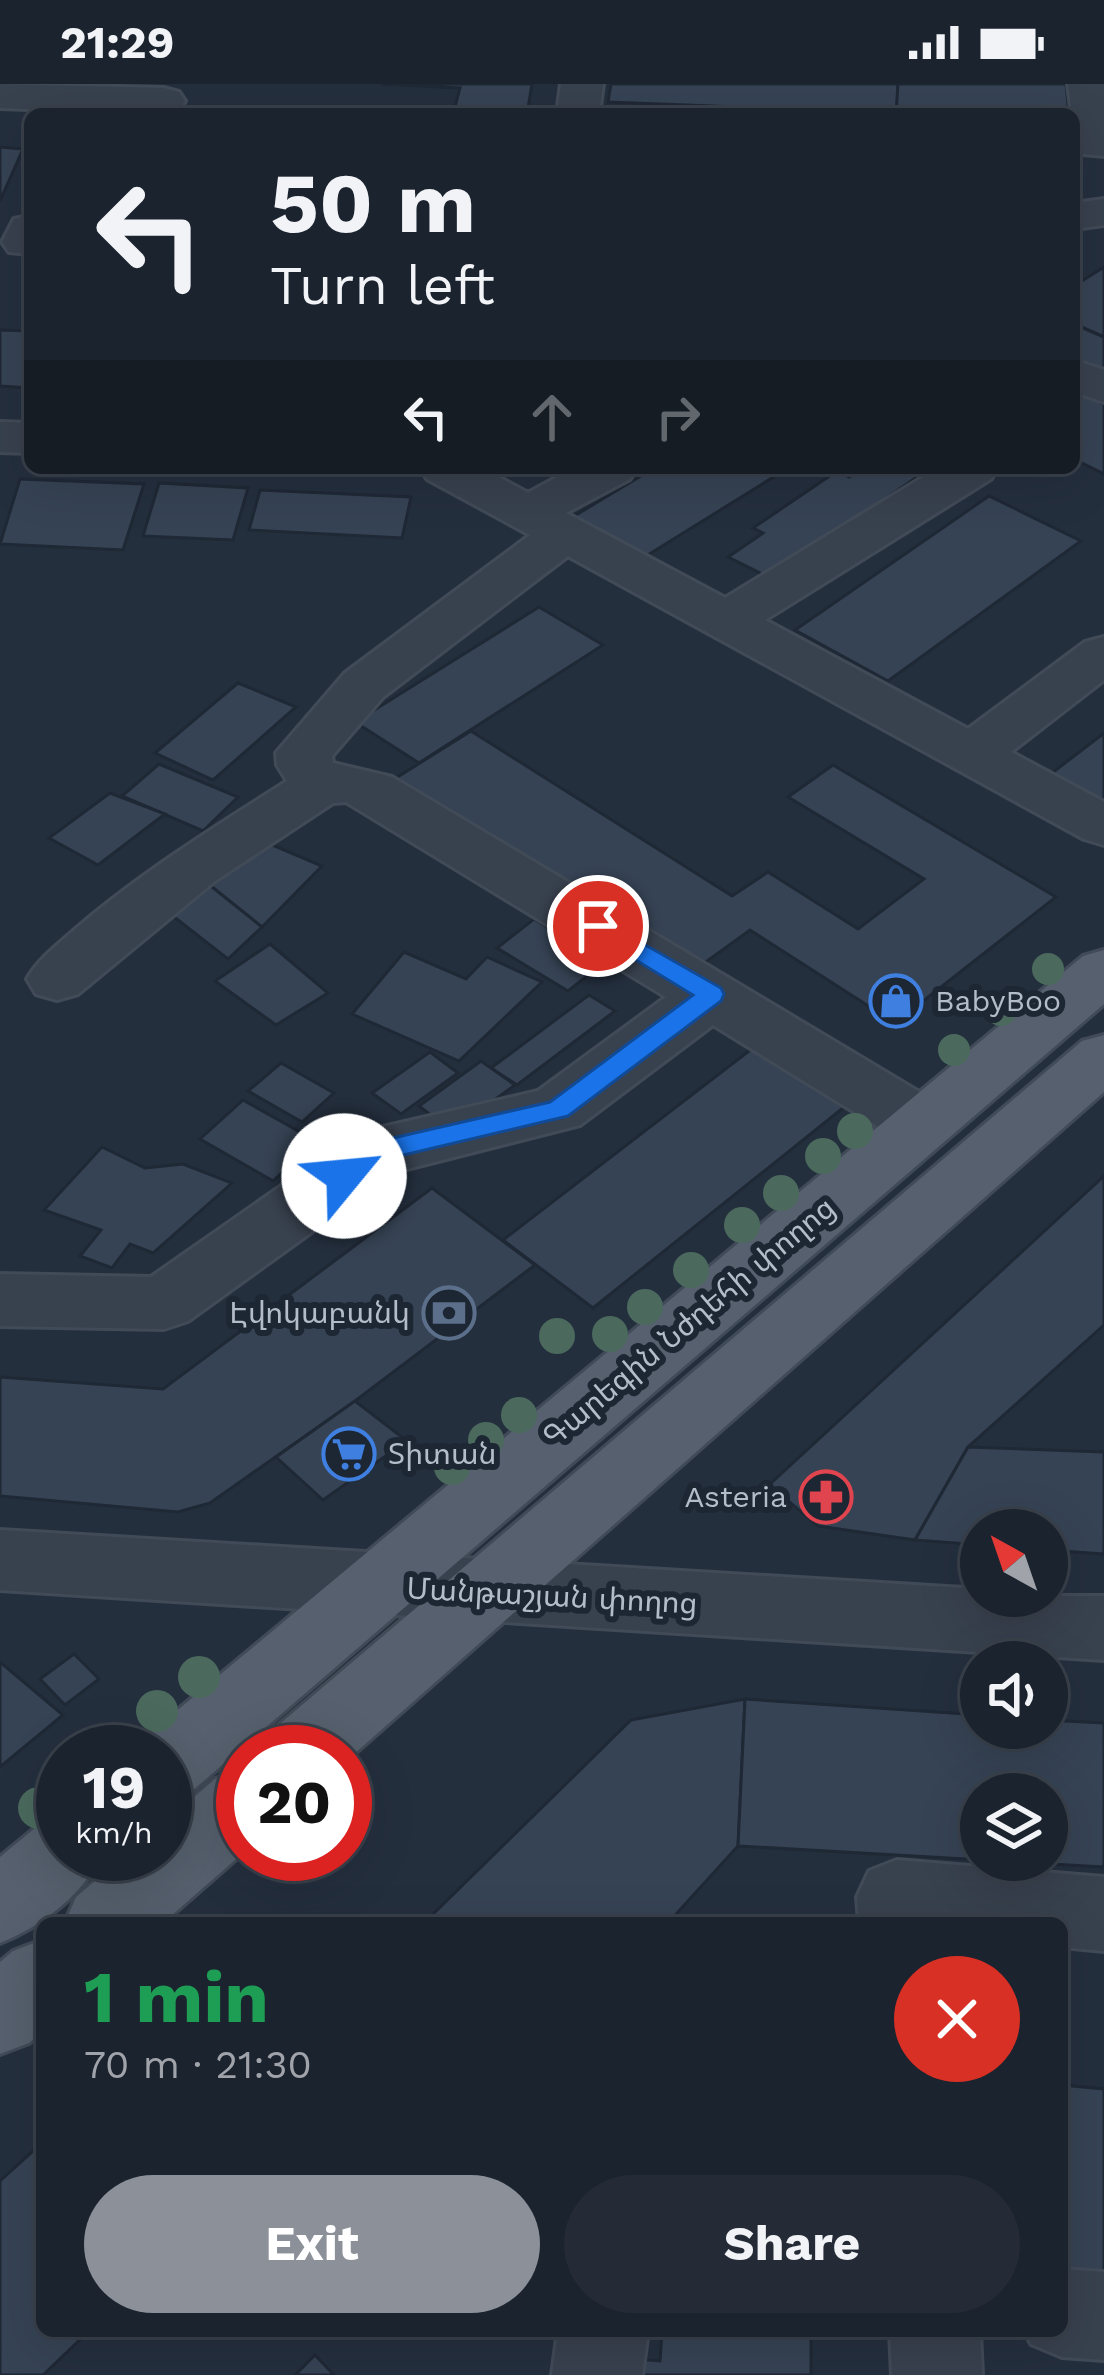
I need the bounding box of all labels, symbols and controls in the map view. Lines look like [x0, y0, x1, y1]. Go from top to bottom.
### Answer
text: 21:29 [60, 16, 174, 69]
text: 50 m [270, 154, 476, 252]
icon: left [72, 156, 228, 312]
text: Turn left [270, 254, 495, 317]
icon: left [393, 384, 459, 450]
icon: ahead [519, 384, 585, 450]
icon: right [645, 384, 711, 450]
pin [547, 875, 649, 977]
icon: arrive [565, 893, 631, 959]
shop icon: BabyBoo [868, 973, 924, 1029]
place label: BabyBoo [935, 983, 1061, 1018]
position arrow [281, 1113, 407, 1239]
street label: Գարեգին Նժդեհի փողոց [536, 1189, 842, 1454]
bank icon: Էվոկաբանկ [421, 1285, 477, 1341]
place label: Էվոկաբանկ [229, 1295, 410, 1330]
supermarket icon: Տիտան [321, 1426, 377, 1482]
place label: Տիտան [388, 1436, 497, 1471]
pharmacy icon: Asteria [798, 1469, 854, 1525]
place label: Asteria [684, 1479, 787, 1514]
north arrow [960, 1509, 1068, 1617]
map controls [960, 1509, 1068, 1881]
street label: Մանթաշյան փողոց [406, 1570, 699, 1621]
button: sound [960, 1641, 1068, 1749]
speed limit sign: 20 [216, 1725, 372, 1881]
text: 19 [83, 1752, 145, 1823]
button: layers [960, 1773, 1068, 1881]
text: km/h [75, 1815, 153, 1850]
text: 1 min [84, 1955, 269, 2039]
button: close [894, 1956, 1020, 2082]
text: 70 m · 21:30 [84, 2042, 312, 2087]
button: Exit [84, 2175, 540, 2313]
button: Share [564, 2175, 1020, 2313]

